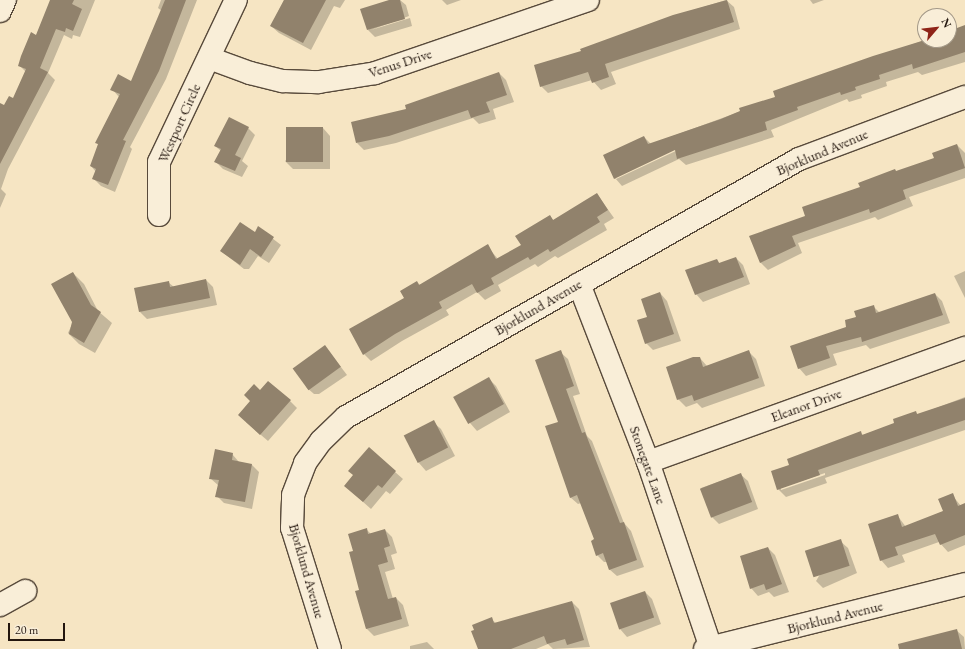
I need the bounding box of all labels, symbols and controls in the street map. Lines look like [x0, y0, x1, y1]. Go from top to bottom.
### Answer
north arrow [917, 8, 957, 48]
text: N [938, 16, 955, 30]
street label: Venus Drive [366, 45, 434, 81]
street label: Westport Circle [154, 81, 204, 165]
street label: Bjorklund Avenue [774, 125, 870, 179]
street label: Bjorklund Avenue [491, 275, 585, 339]
street label: Eleanor Drive [768, 384, 844, 426]
street label: Stonegate Lane [626, 424, 670, 506]
street label: Bjorklund Avenue [285, 522, 329, 620]
street label: Bjorklund Avenue [786, 597, 884, 637]
scale bar [10, 615, 67, 641]
text: 20 m [15, 622, 38, 638]

